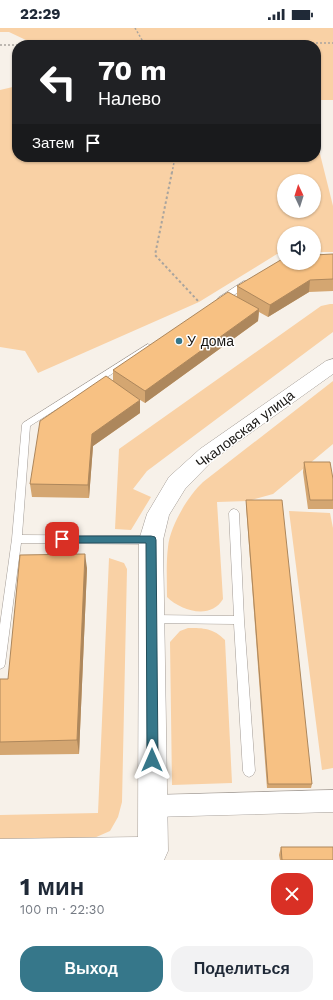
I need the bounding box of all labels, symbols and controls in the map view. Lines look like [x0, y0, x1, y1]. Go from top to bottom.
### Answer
text: 22:29 [20, 5, 61, 23]
text: 70 m [98, 54, 167, 87]
icon: left [32, 56, 84, 108]
text: Налево [98, 88, 161, 109]
icon: arrive [82, 132, 104, 154]
text: Затем [32, 134, 74, 152]
north arrow [277, 174, 321, 218]
map controls [277, 174, 321, 270]
button: sound [277, 226, 321, 270]
place label: У дома [187, 333, 234, 349]
marker: У дома [174, 336, 184, 346]
street label: Чкаловская улица [193, 387, 297, 471]
pin [45, 522, 79, 556]
icon: arrive [51, 528, 73, 550]
position arrow [131, 739, 173, 781]
text: 1 мин [20, 873, 84, 901]
button: close [271, 873, 313, 915]
text: 100 m · 22:30 [20, 902, 105, 917]
button: Выход [20, 946, 163, 992]
button: Поделиться [171, 946, 313, 992]

